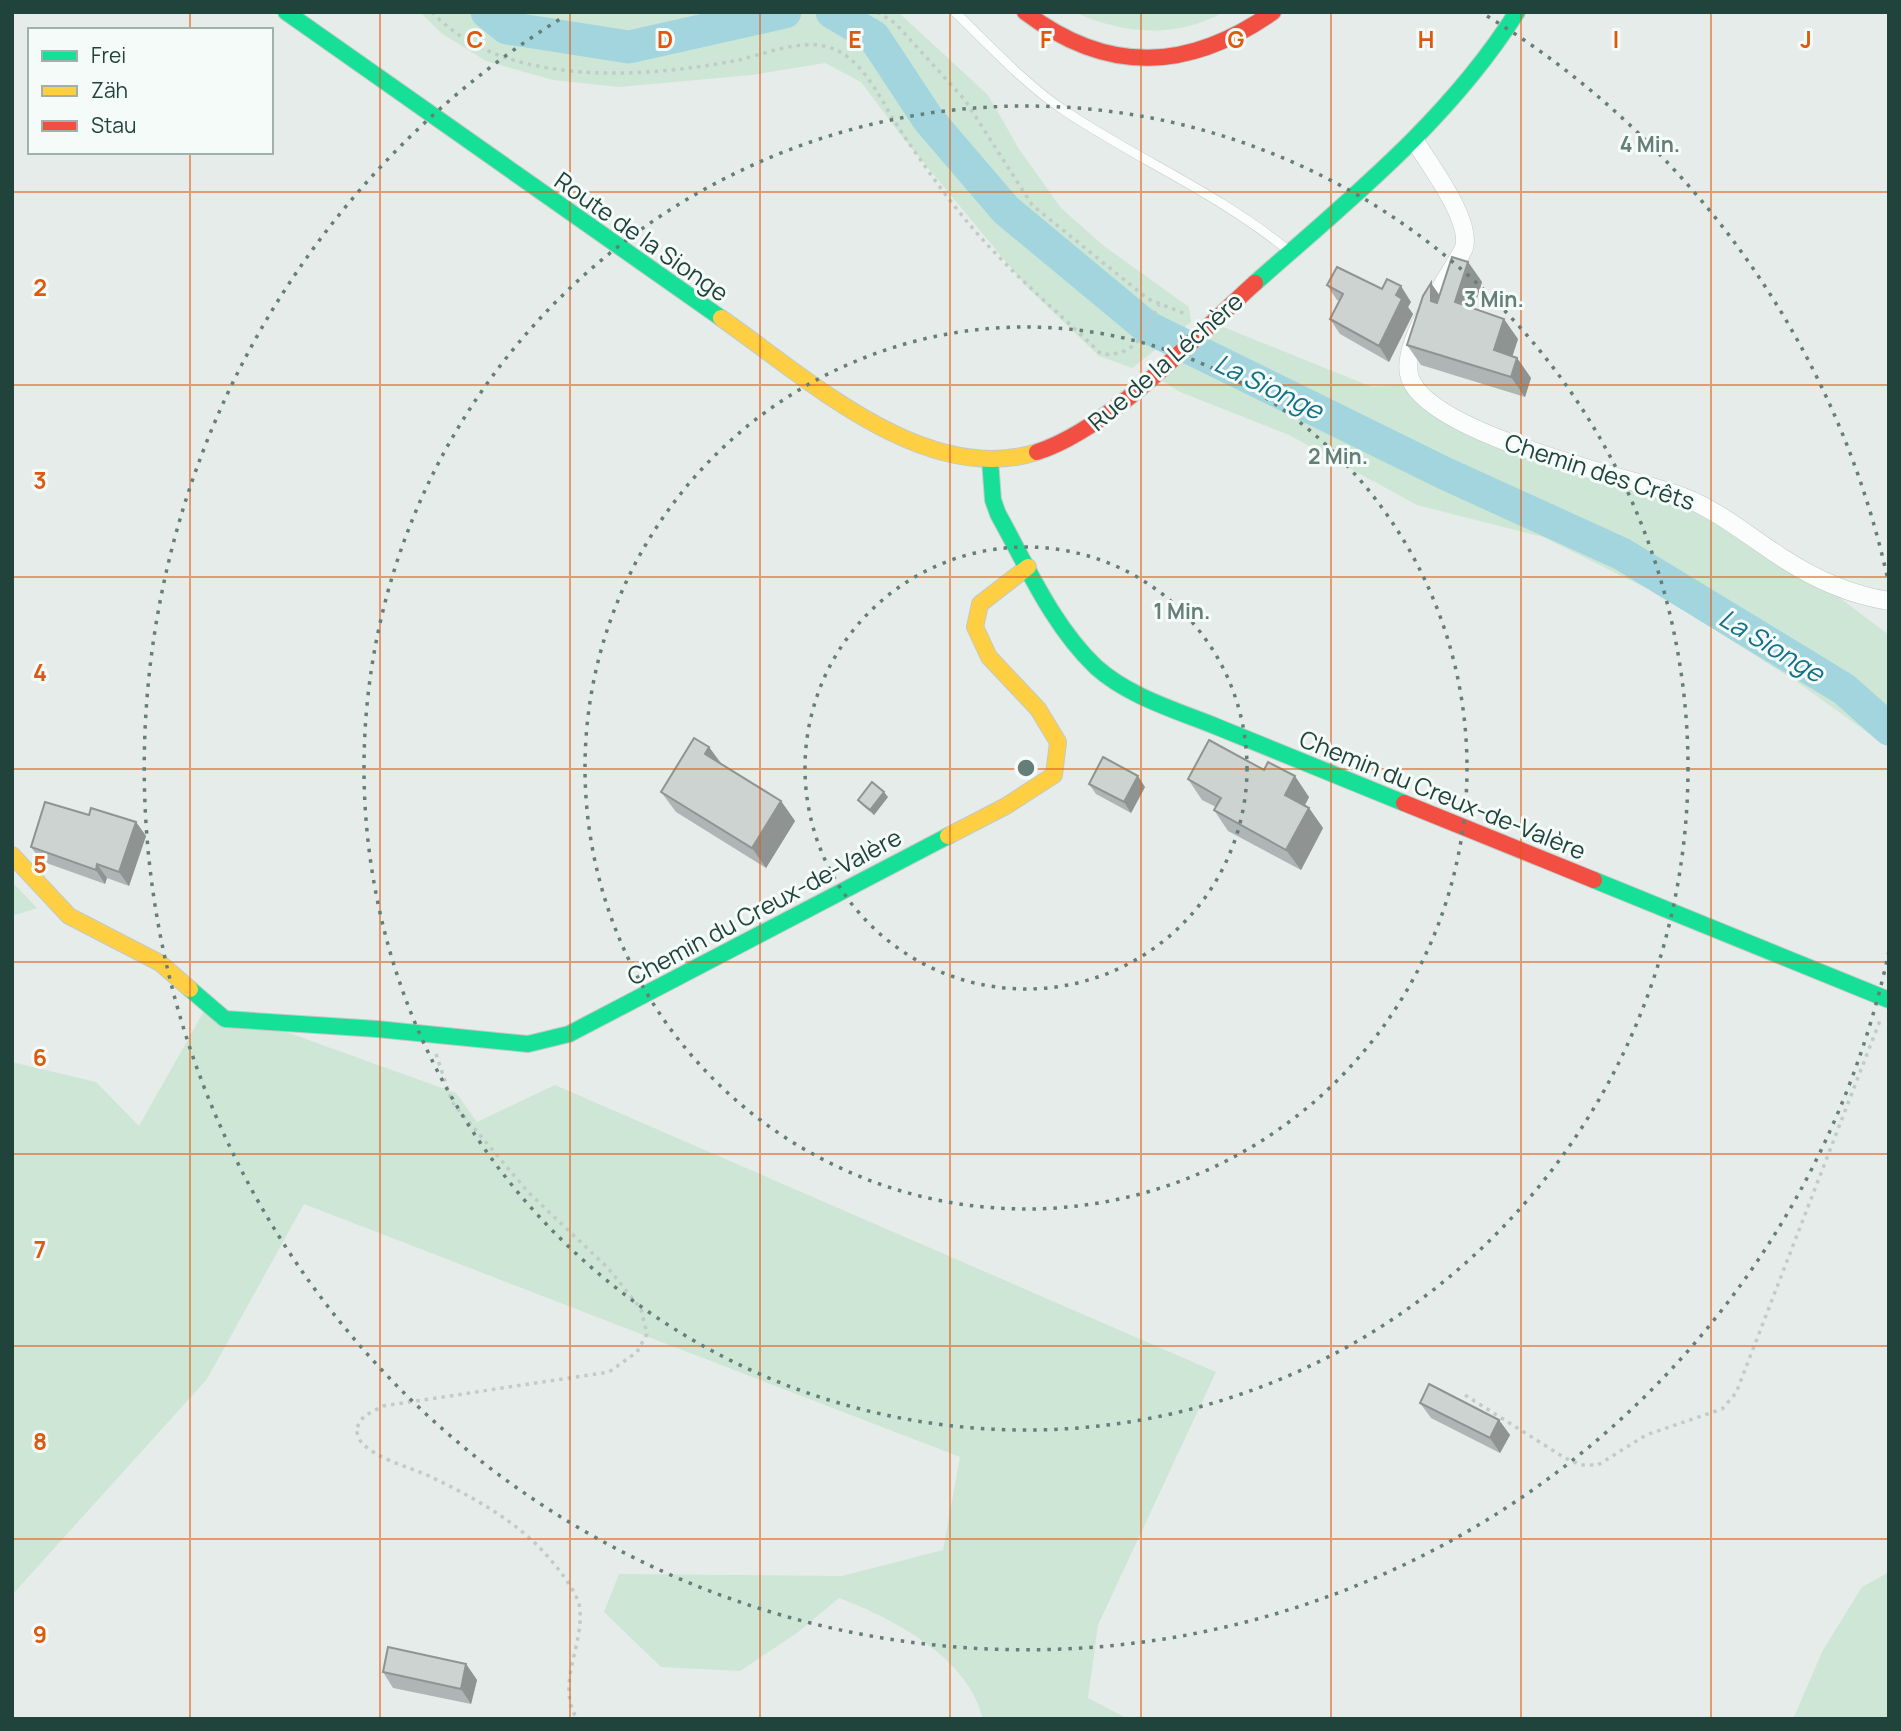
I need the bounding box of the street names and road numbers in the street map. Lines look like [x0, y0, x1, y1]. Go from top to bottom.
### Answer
street label: Route de la Sionge [548, 164, 736, 308]
street label: Rue de la Léchère [1080, 284, 1250, 438]
street label: Chemin des Crêts [1501, 425, 1699, 517]
street label: Chemin du Creux-de-Valère [1295, 721, 1591, 867]
street label: Chemin du Creux-de-Valère [621, 820, 907, 992]

